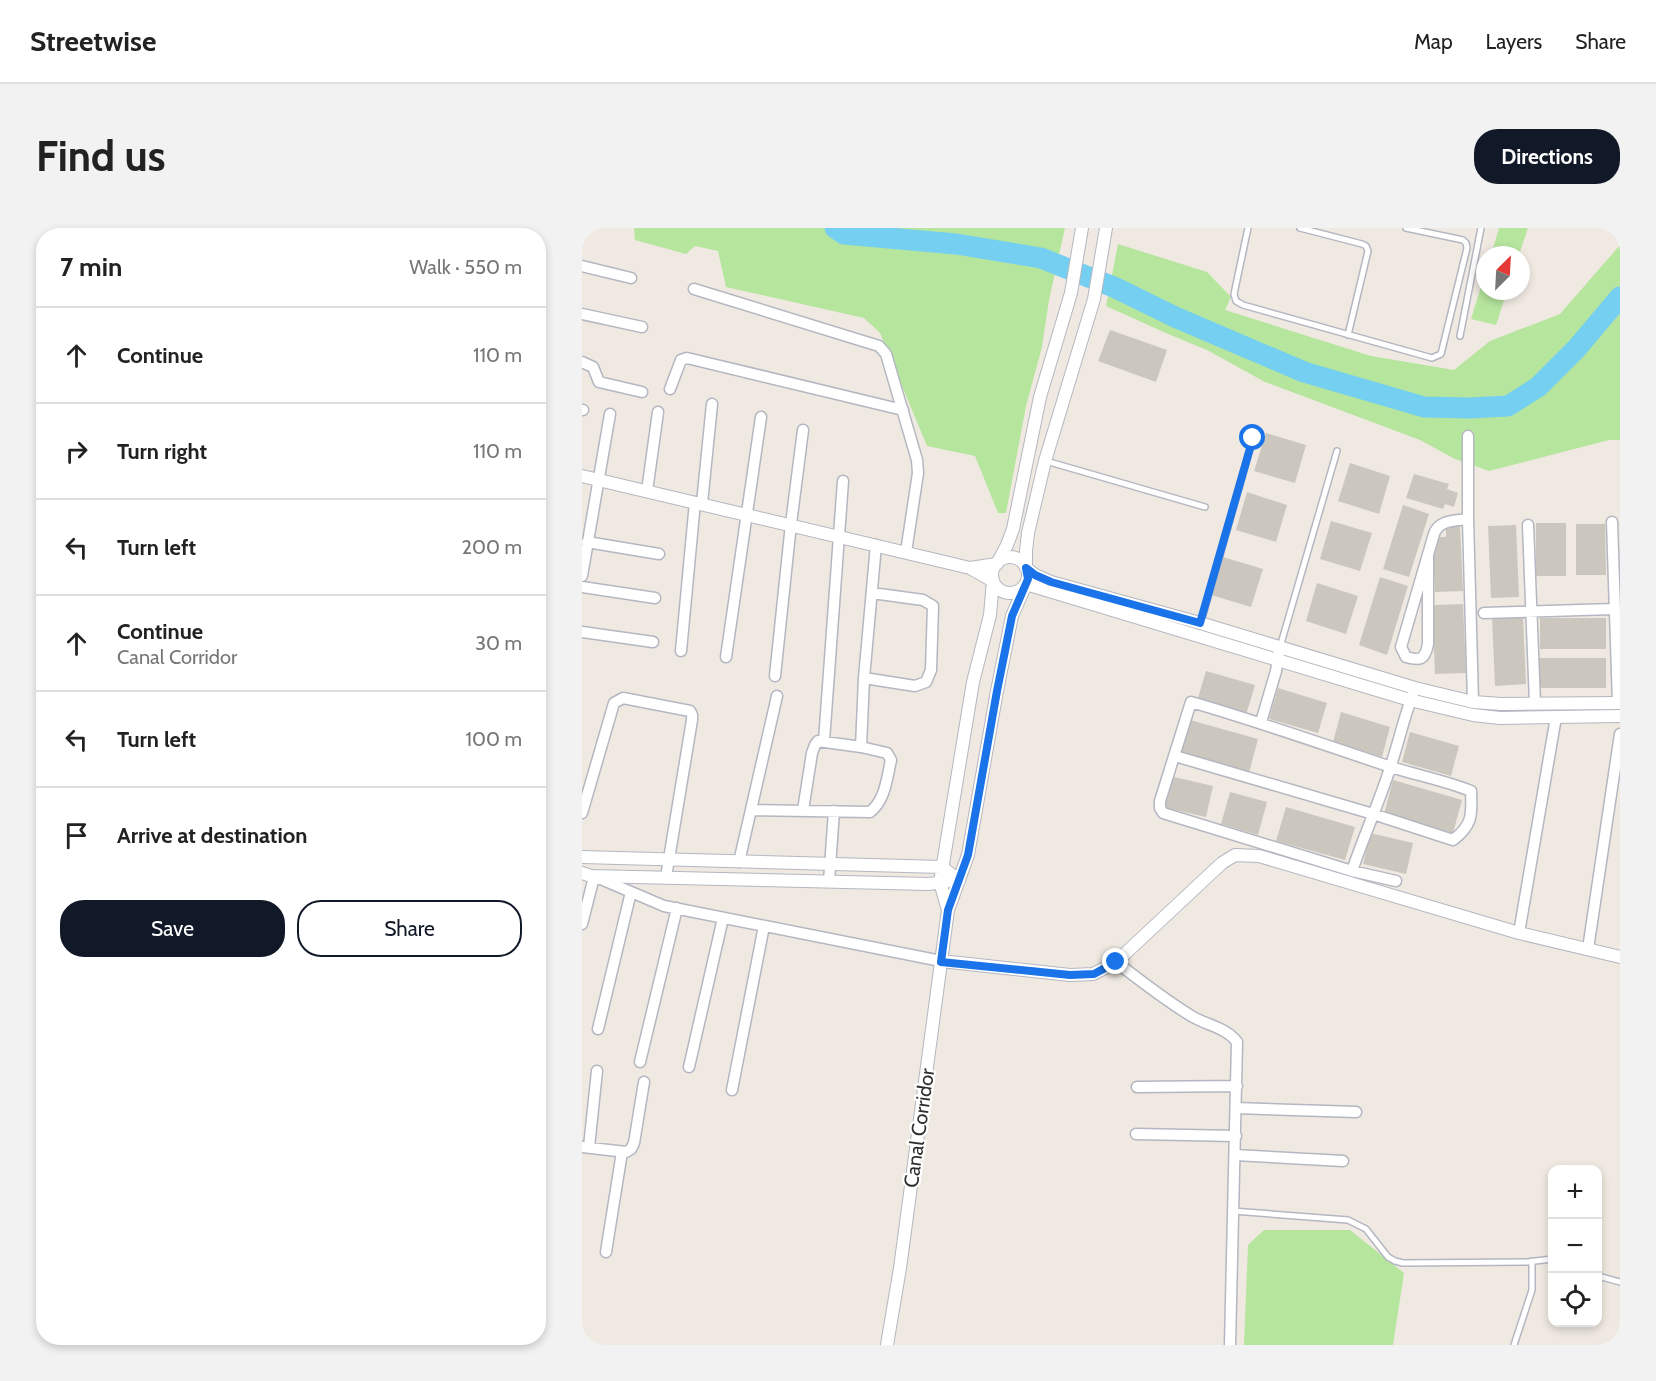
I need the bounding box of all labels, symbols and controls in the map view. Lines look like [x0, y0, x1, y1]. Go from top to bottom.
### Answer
text: Streetwise [30, 24, 156, 58]
text: Map [1414, 29, 1453, 54]
text: Layers [1486, 29, 1542, 54]
text: Share [1575, 29, 1626, 54]
button: Directions [1474, 129, 1620, 184]
text: Find us [36, 130, 165, 182]
north arrow [1476, 246, 1530, 300]
text: 7 min [60, 251, 122, 283]
text: Walk · 550 m [409, 255, 522, 279]
icon: ahead [60, 339, 93, 372]
text: Continue [117, 342, 203, 369]
text: 110 m [473, 343, 522, 367]
route start [1239, 424, 1265, 450]
icon: right [60, 435, 93, 468]
text: Turn right [117, 438, 207, 465]
text: 110 m [473, 439, 522, 463]
icon: left [60, 531, 93, 564]
text: Turn left [117, 534, 196, 561]
text: 200 m [462, 535, 522, 559]
text: Continue [117, 618, 203, 645]
icon: ahead [60, 627, 93, 660]
text: 30 m [475, 631, 522, 655]
text: Canal Corridor [117, 645, 237, 669]
icon: left [60, 723, 93, 756]
text: Turn left [117, 726, 196, 753]
text: 100 m [466, 727, 522, 751]
icon: arrive [60, 819, 93, 852]
text: Arrive at destination [117, 822, 307, 849]
button: Save [60, 900, 285, 957]
button: Share [297, 900, 522, 957]
route end [1102, 948, 1128, 974]
street label: Canal Corridor [899, 1066, 939, 1189]
map controls [1548, 1165, 1602, 1327]
button: + [1548, 1165, 1602, 1219]
button: − [1548, 1219, 1602, 1273]
button: locate [1548, 1273, 1602, 1327]

